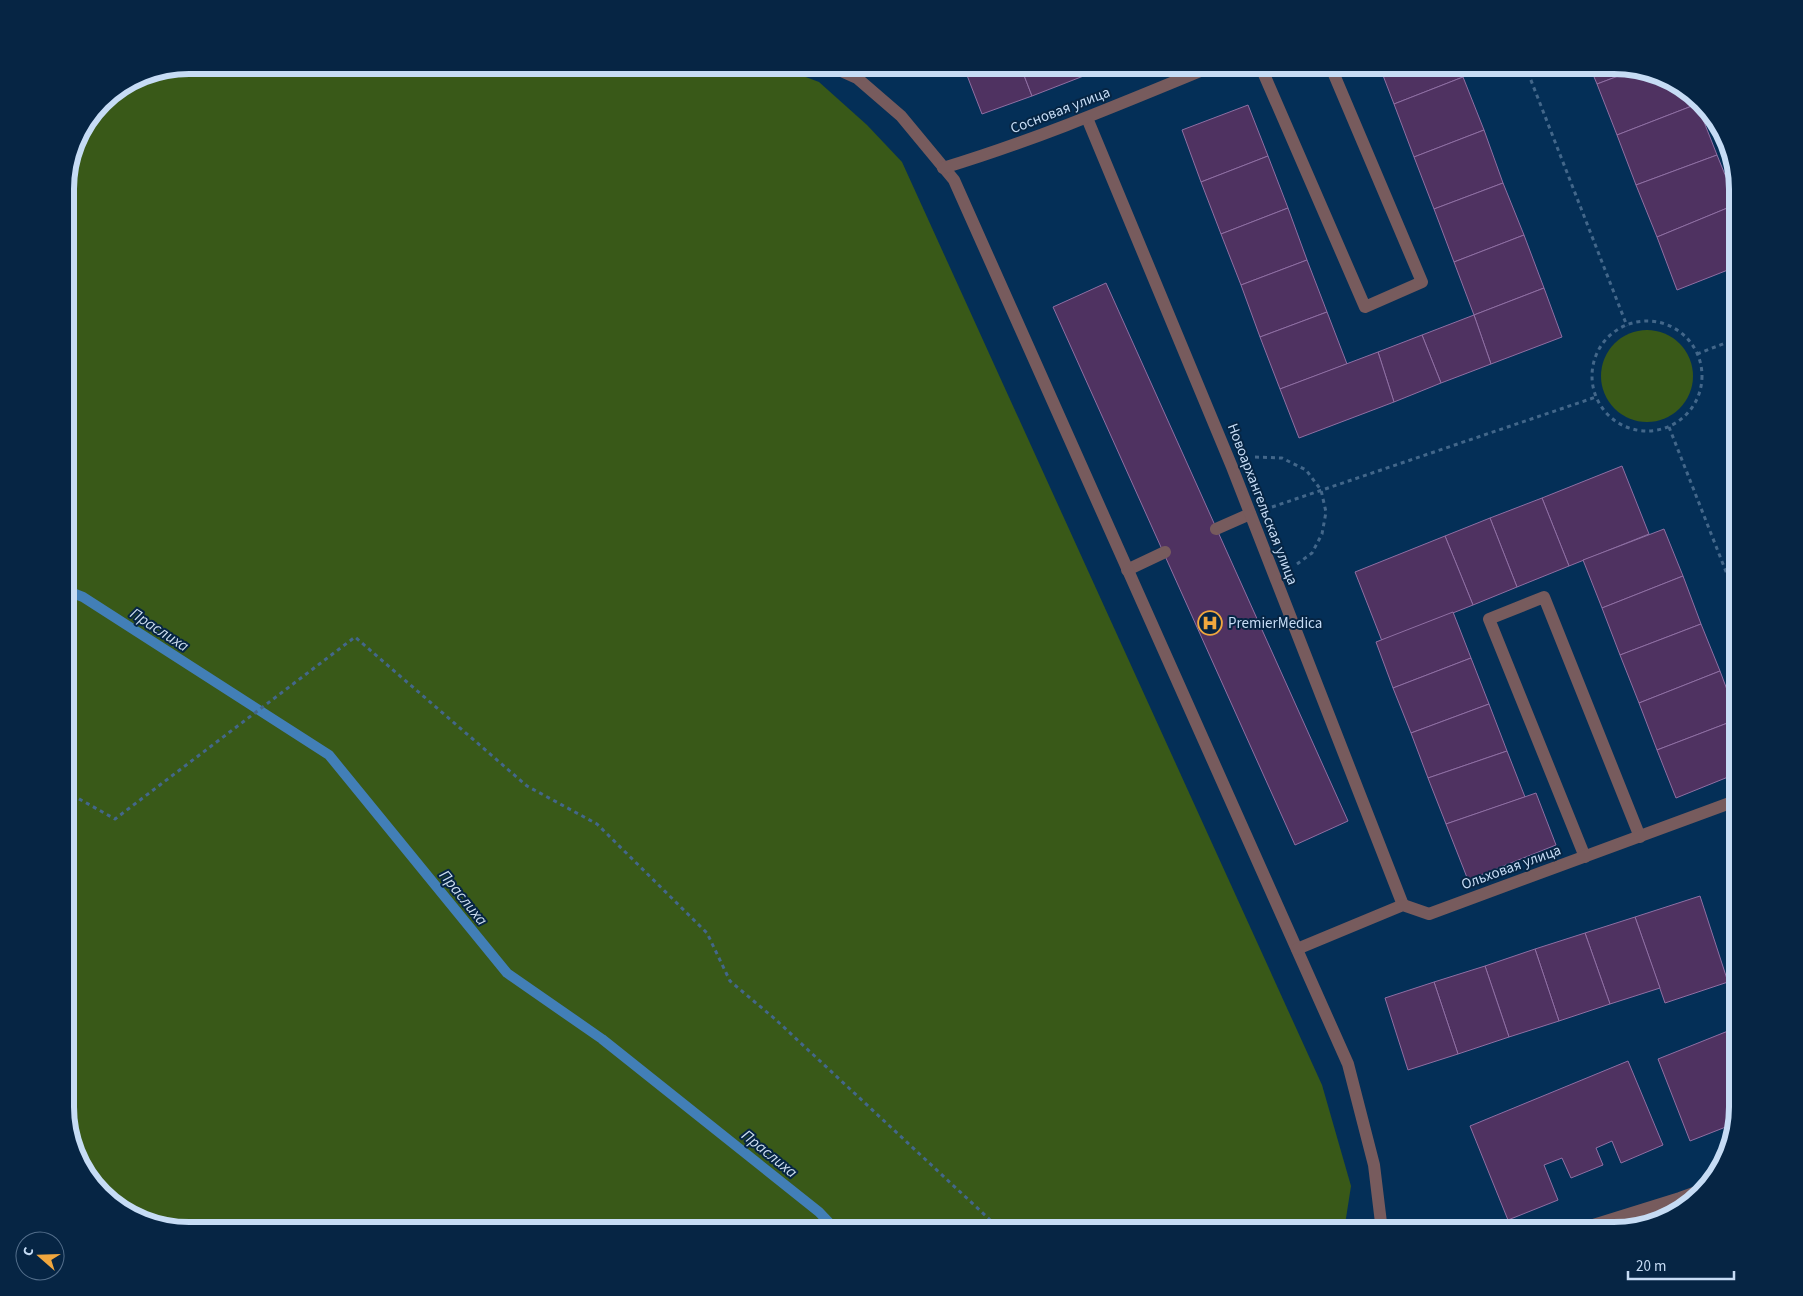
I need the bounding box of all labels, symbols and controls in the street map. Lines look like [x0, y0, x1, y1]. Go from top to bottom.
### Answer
street label: Сосновая улица [1007, 82, 1113, 139]
street label: Новоархангельская улица [1222, 420, 1303, 588]
water label: Праслиха [126, 603, 193, 657]
hospital icon: PremierMedica [1197, 610, 1223, 636]
place label: PremierMedica [1228, 613, 1322, 634]
street label: Ольховая улица [1458, 840, 1564, 895]
water label: Праслиха [434, 865, 493, 930]
water label: Праслиха [737, 1124, 802, 1183]
north arrow [15, 1231, 65, 1281]
text: С [18, 1245, 40, 1259]
scale bar [1628, 1248, 1734, 1280]
text: 20 m [1636, 1256, 1666, 1277]

